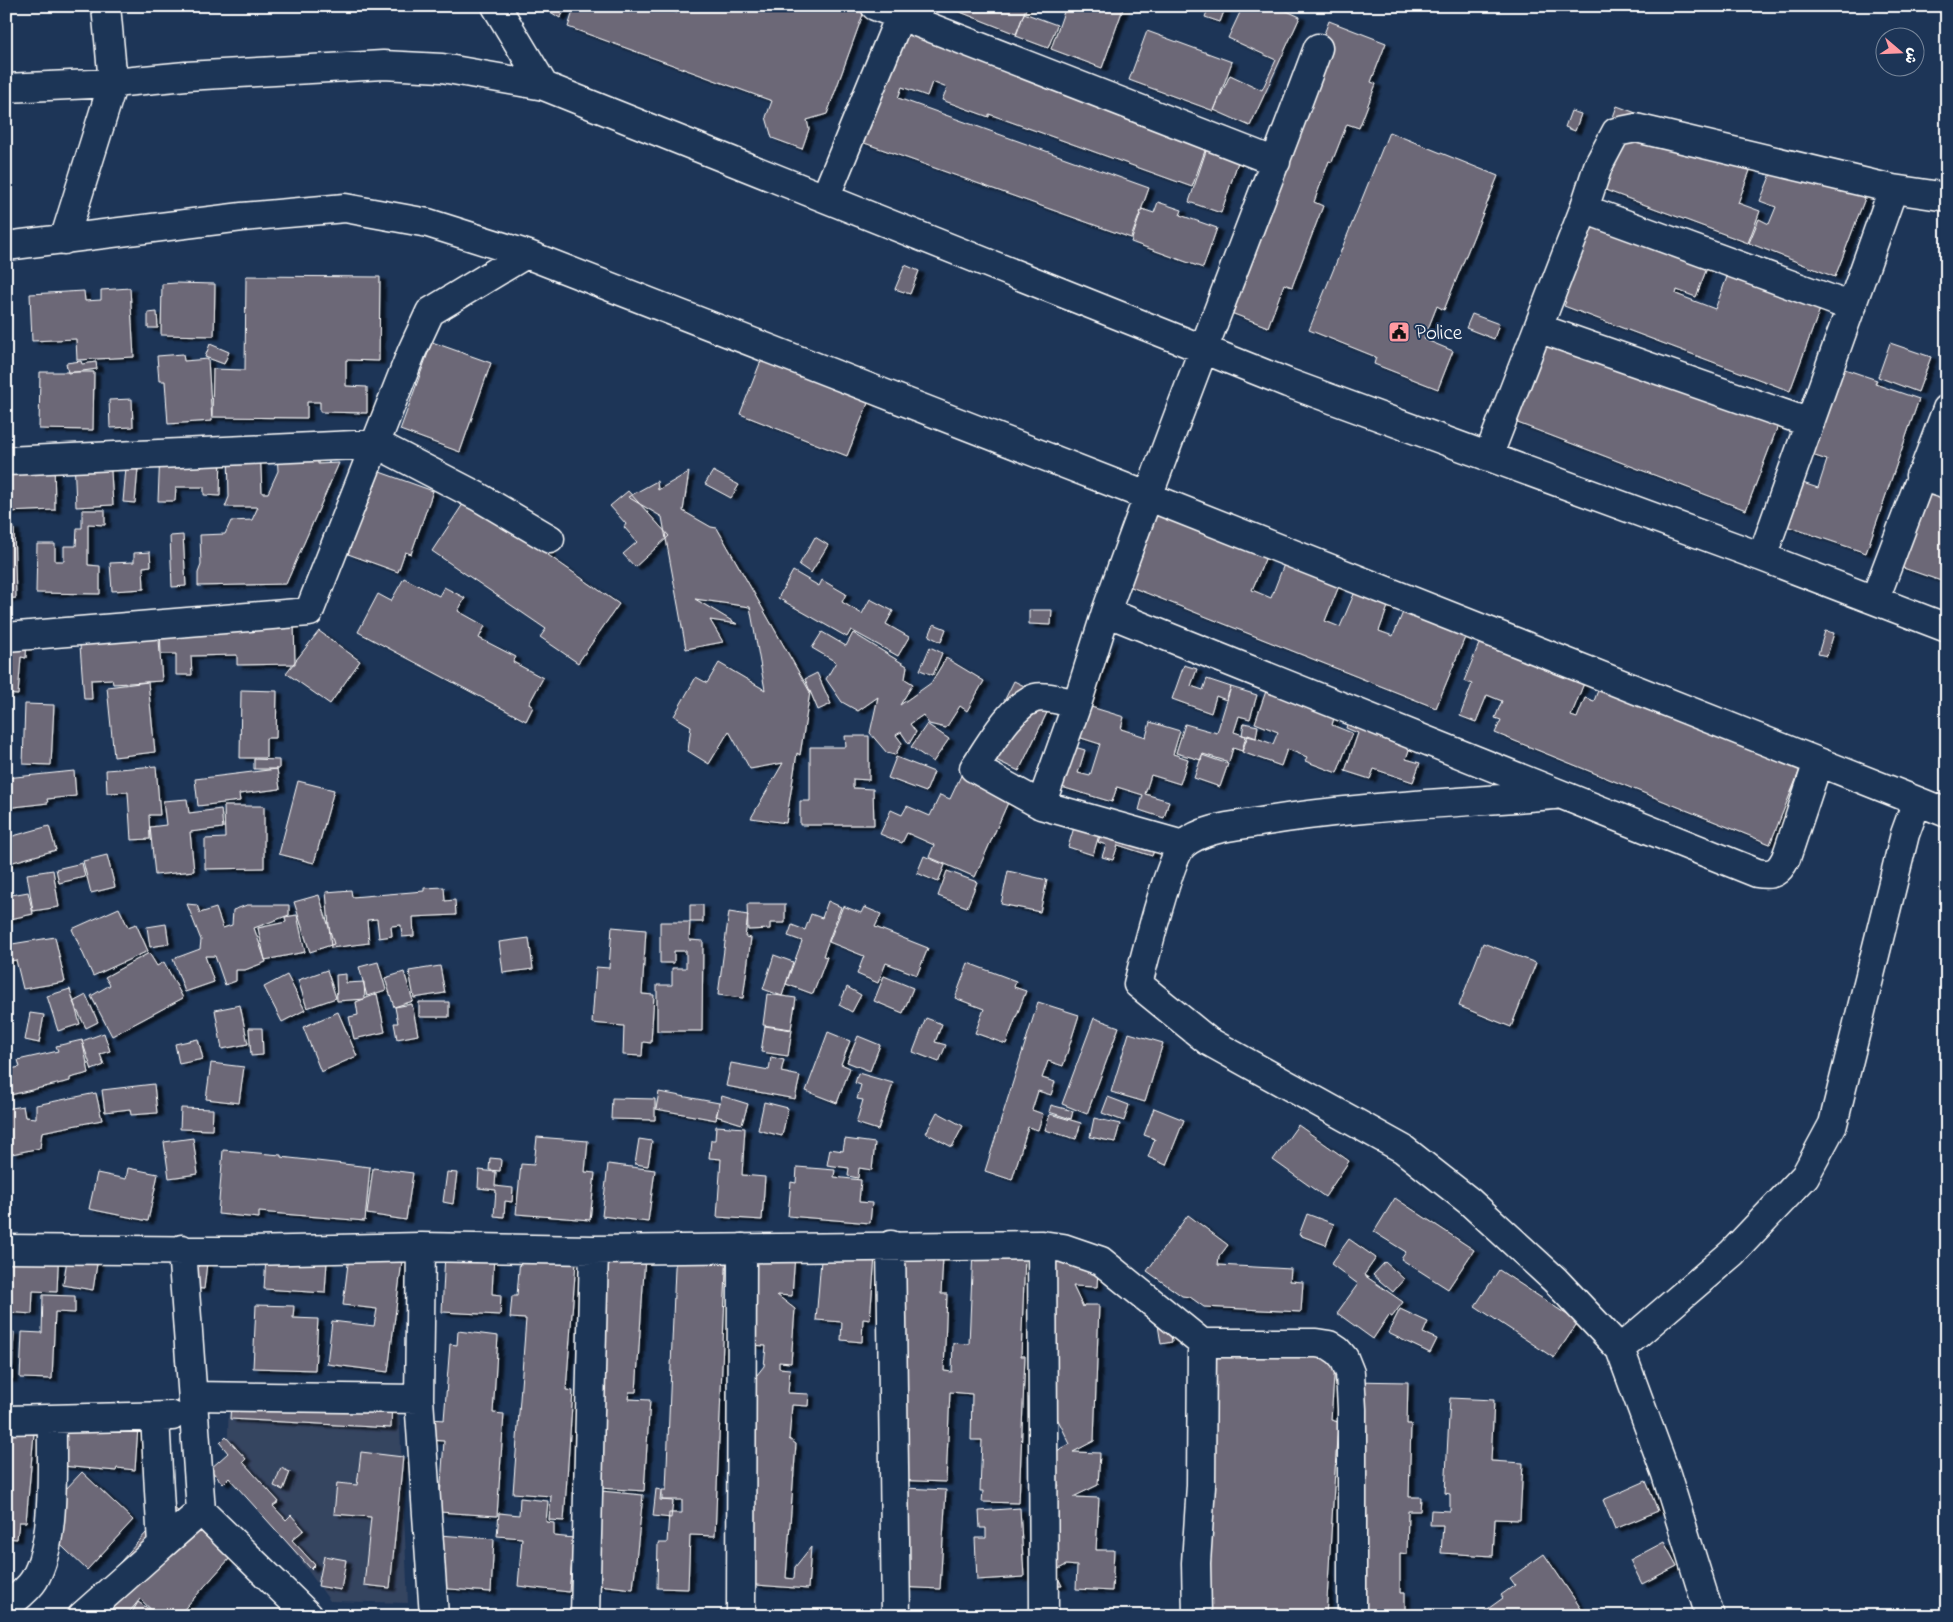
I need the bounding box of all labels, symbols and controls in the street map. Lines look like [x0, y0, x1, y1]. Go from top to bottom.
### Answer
north arrow [1876, 28, 1926, 78]
text: ش [1898, 45, 1923, 66]
place label: Police [1415, 319, 1463, 349]
public building icon: Police [1387, 320, 1411, 344]

